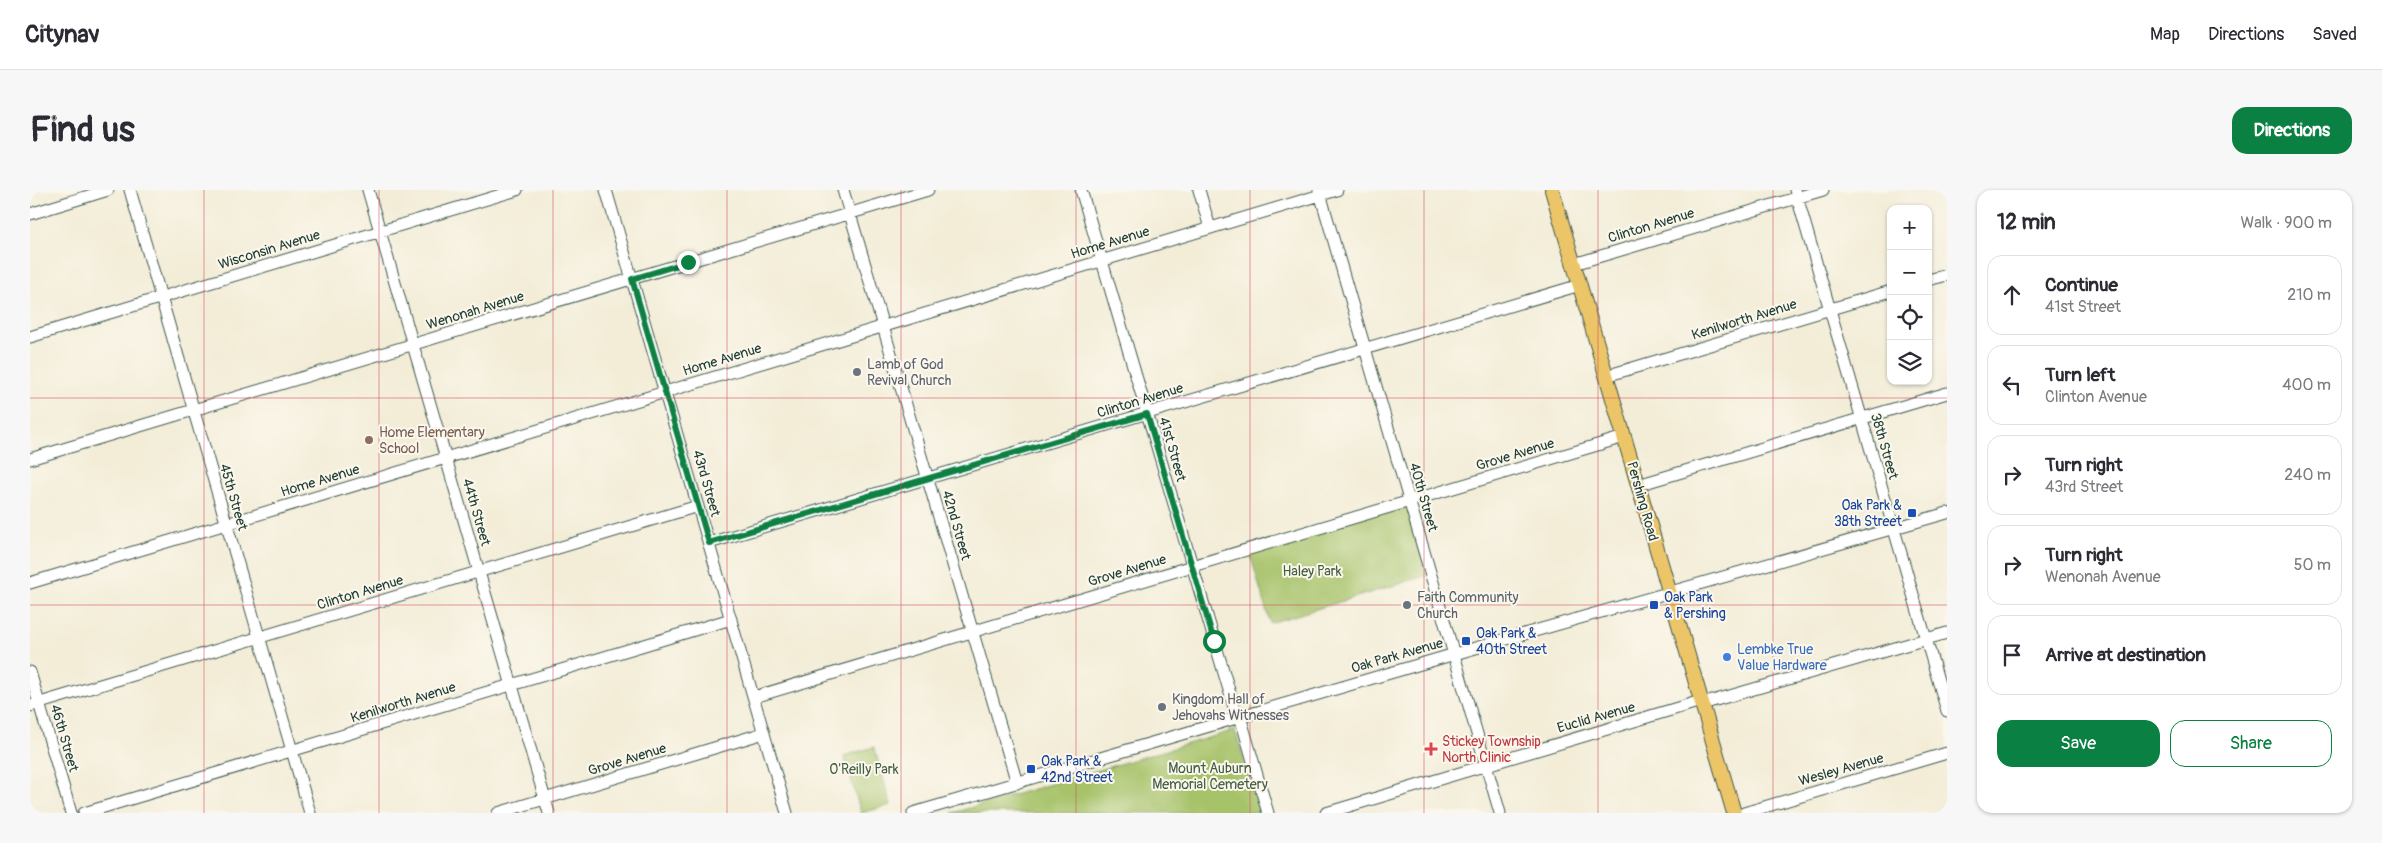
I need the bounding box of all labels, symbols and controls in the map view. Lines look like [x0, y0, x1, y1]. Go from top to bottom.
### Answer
text: Citynav [25, 20, 100, 49]
text: Map [2150, 23, 2180, 46]
text: Directions [2208, 23, 2284, 46]
text: Saved [2312, 23, 2357, 46]
button: Directions [2232, 107, 2352, 154]
text: Find us [30, 108, 135, 152]
street label: Clinton Avenue [1606, 204, 1696, 247]
map controls [1887, 205, 1932, 385]
button: + [1887, 205, 1932, 250]
text: 12 min [1997, 209, 2056, 236]
text: Walk · 900 m [2241, 213, 2332, 233]
street label: Home Avenue [1069, 222, 1152, 263]
street label: Wisconsin Avenue [216, 226, 322, 273]
button: − [1887, 250, 1932, 295]
route end [677, 251, 700, 274]
text: Continue [2045, 273, 2118, 297]
icon: ahead [1998, 281, 2026, 309]
text: 210 m [2287, 285, 2331, 305]
street label: Wenonah Avenue [424, 288, 526, 333]
street label: Kenilworth Avenue [1690, 295, 1799, 344]
button: locate [1887, 295, 1932, 340]
text: 41st Street [2045, 297, 2121, 317]
street label: Home Avenue [681, 339, 764, 380]
button: layers [1887, 340, 1932, 385]
place label: Lamb of God Revival Church [867, 356, 951, 389]
text: Turn left [2045, 363, 2115, 387]
marker: Lamb of God Revival Church [851, 366, 863, 378]
icon: left [1998, 371, 2026, 399]
text: 400 m [2282, 375, 2331, 395]
street label: Clinton Avenue [1095, 379, 1185, 422]
text: Clinton Avenue [2045, 387, 2147, 407]
street label: 38th Street [1867, 411, 1902, 482]
street label: 41st Street [1155, 415, 1190, 484]
place label: Home Elementary School [379, 424, 485, 457]
marker: Home Elementary School [363, 434, 375, 446]
street label: Grove Avenue [1474, 435, 1556, 474]
street label: 43rd Street [689, 448, 724, 519]
text: Turn right [2045, 453, 2123, 477]
street label: Pershing Road [1623, 459, 1662, 543]
street label: Home Avenue [279, 460, 362, 501]
street label: 40th Street [1406, 461, 1442, 534]
icon: right [1998, 461, 2026, 489]
street label: 45th Street [216, 462, 251, 533]
text: 240 m [2284, 465, 2331, 485]
street label: 44th Street [459, 476, 494, 548]
text: 43rd Street [2045, 477, 2123, 497]
street label: 42nd Street [938, 488, 975, 562]
place label: Oak Park & 38th Street [1834, 497, 1902, 530]
marker: Oak Park & 38th Street [1906, 507, 1918, 519]
text: Turn right [2045, 543, 2123, 567]
street label: Grove Avenue [1086, 551, 1168, 590]
icon: right [1998, 551, 2026, 579]
text: 50 m [2294, 555, 2331, 575]
park label: Haley Park [1282, 563, 1342, 580]
text: Wenonah Avenue [2045, 567, 2161, 587]
street label: Clinton Avenue [315, 571, 405, 614]
place label: Faith Community Church [1417, 589, 1519, 622]
place label: Oak Park & Pershing [1664, 589, 1726, 622]
marker: Faith Community Church [1401, 599, 1413, 611]
marker: Oak Park & Pershing [1648, 599, 1660, 611]
place label: Oak Park & 40th Street [1476, 625, 1547, 658]
route start [1203, 630, 1226, 653]
street label: Oak Park Avenue [1349, 634, 1445, 677]
marker: Oak Park & 40th Street [1460, 635, 1472, 647]
place label: Lembke True Value Hardware [1737, 641, 1827, 674]
icon: arrive [1998, 641, 2026, 669]
text: Arrive at destination [2045, 643, 2206, 667]
marker: Lembke True Value Hardware [1721, 651, 1733, 663]
street label: Kenilworth Avenue [349, 678, 458, 727]
place label: Kingdom Hall of Jehovahs Witnesses [1172, 691, 1290, 724]
street label: Euclid Avenue [1555, 698, 1637, 737]
marker: Kingdom Hall of Jehovahs Witnesses [1156, 701, 1168, 713]
street label: 46th Street [47, 702, 82, 774]
button: Save [1997, 720, 2160, 767]
button: Share [2170, 720, 2332, 767]
place label: Stickey Township North Clinic [1442, 733, 1541, 766]
street label: Grove Avenue [586, 740, 668, 779]
marker: Stickey Township North Clinic [1424, 742, 1438, 756]
street label: Wesley Avenue [1797, 749, 1886, 790]
place label: Oak Park & 42nd Street [1041, 753, 1113, 786]
park label: Mount Auburn Memorial Cemetery [1152, 760, 1268, 793]
park label: O'Reilly Park [829, 761, 899, 778]
marker: Oak Park & 42nd Street [1025, 763, 1037, 775]

